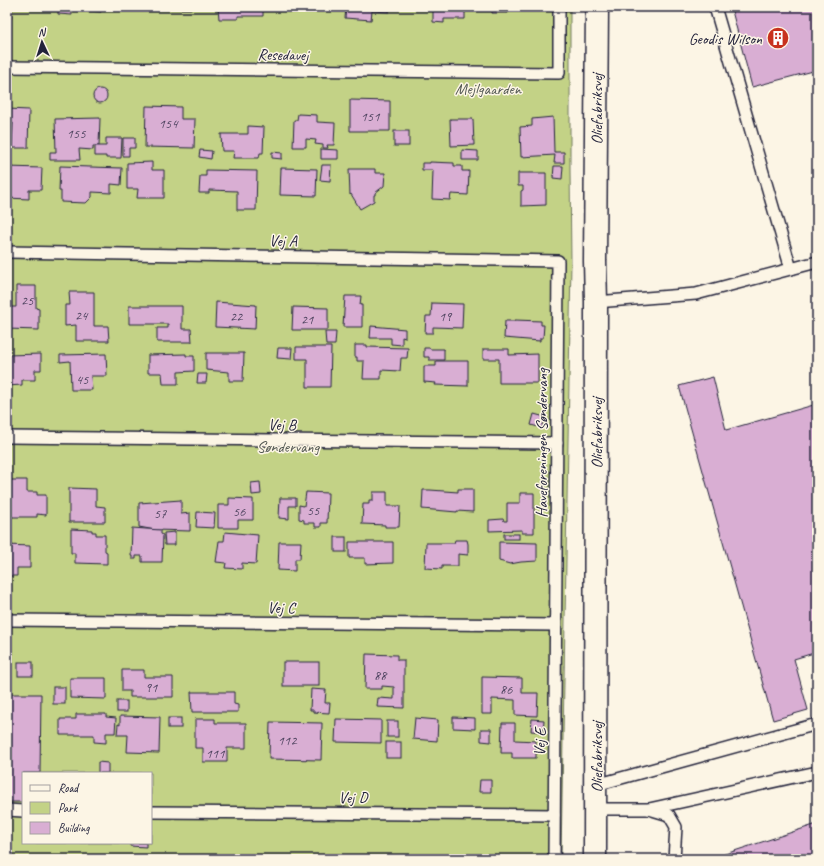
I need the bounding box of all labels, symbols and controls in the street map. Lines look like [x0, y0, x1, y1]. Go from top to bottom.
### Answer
north arrow [22, 22, 62, 62]
text: N [37, 25, 47, 39]
building icon: Geodis Wilson [765, 25, 791, 51]
place label: Geodis Wilson [689, 29, 763, 49]
street label: Resedavej [257, 45, 310, 65]
street label: Oliefabriksvej [587, 71, 607, 145]
park label: Mejlgaarden [455, 79, 522, 99]
house number: 151 [361, 108, 380, 125]
house number: 154 [159, 115, 179, 132]
house number: 155 [67, 125, 86, 142]
street label: Vej A [269, 231, 298, 251]
house number: 25 [21, 292, 34, 309]
house number: 24 [75, 307, 89, 324]
house number: 22 [230, 308, 244, 325]
house number: 19 [439, 308, 453, 325]
house number: 21 [301, 311, 314, 328]
street label: Haveforeningen Søndervang [532, 367, 552, 518]
house number: 45 [76, 371, 89, 388]
street label: Oliefabriksvej [587, 395, 607, 469]
street label: Vej B [268, 415, 298, 435]
park label: Søndervang [257, 437, 321, 457]
house number: 55 [307, 502, 320, 519]
house number: 56 [233, 503, 246, 520]
house number: 57 [154, 505, 167, 522]
street label: Vej C [267, 598, 297, 618]
house number: 88 [374, 667, 388, 684]
house number: 91 [145, 679, 158, 696]
house number: 86 [500, 681, 513, 698]
street label: Oliefabriksvej [587, 719, 607, 793]
street label: Vej E [530, 725, 550, 756]
house number: 112 [278, 732, 298, 749]
house number: 111 [206, 745, 225, 762]
legend [22, 772, 152, 844]
text: Road [58, 780, 80, 796]
street label: Vej D [339, 788, 369, 808]
text: Park [58, 800, 79, 816]
text: Building [58, 820, 90, 836]

